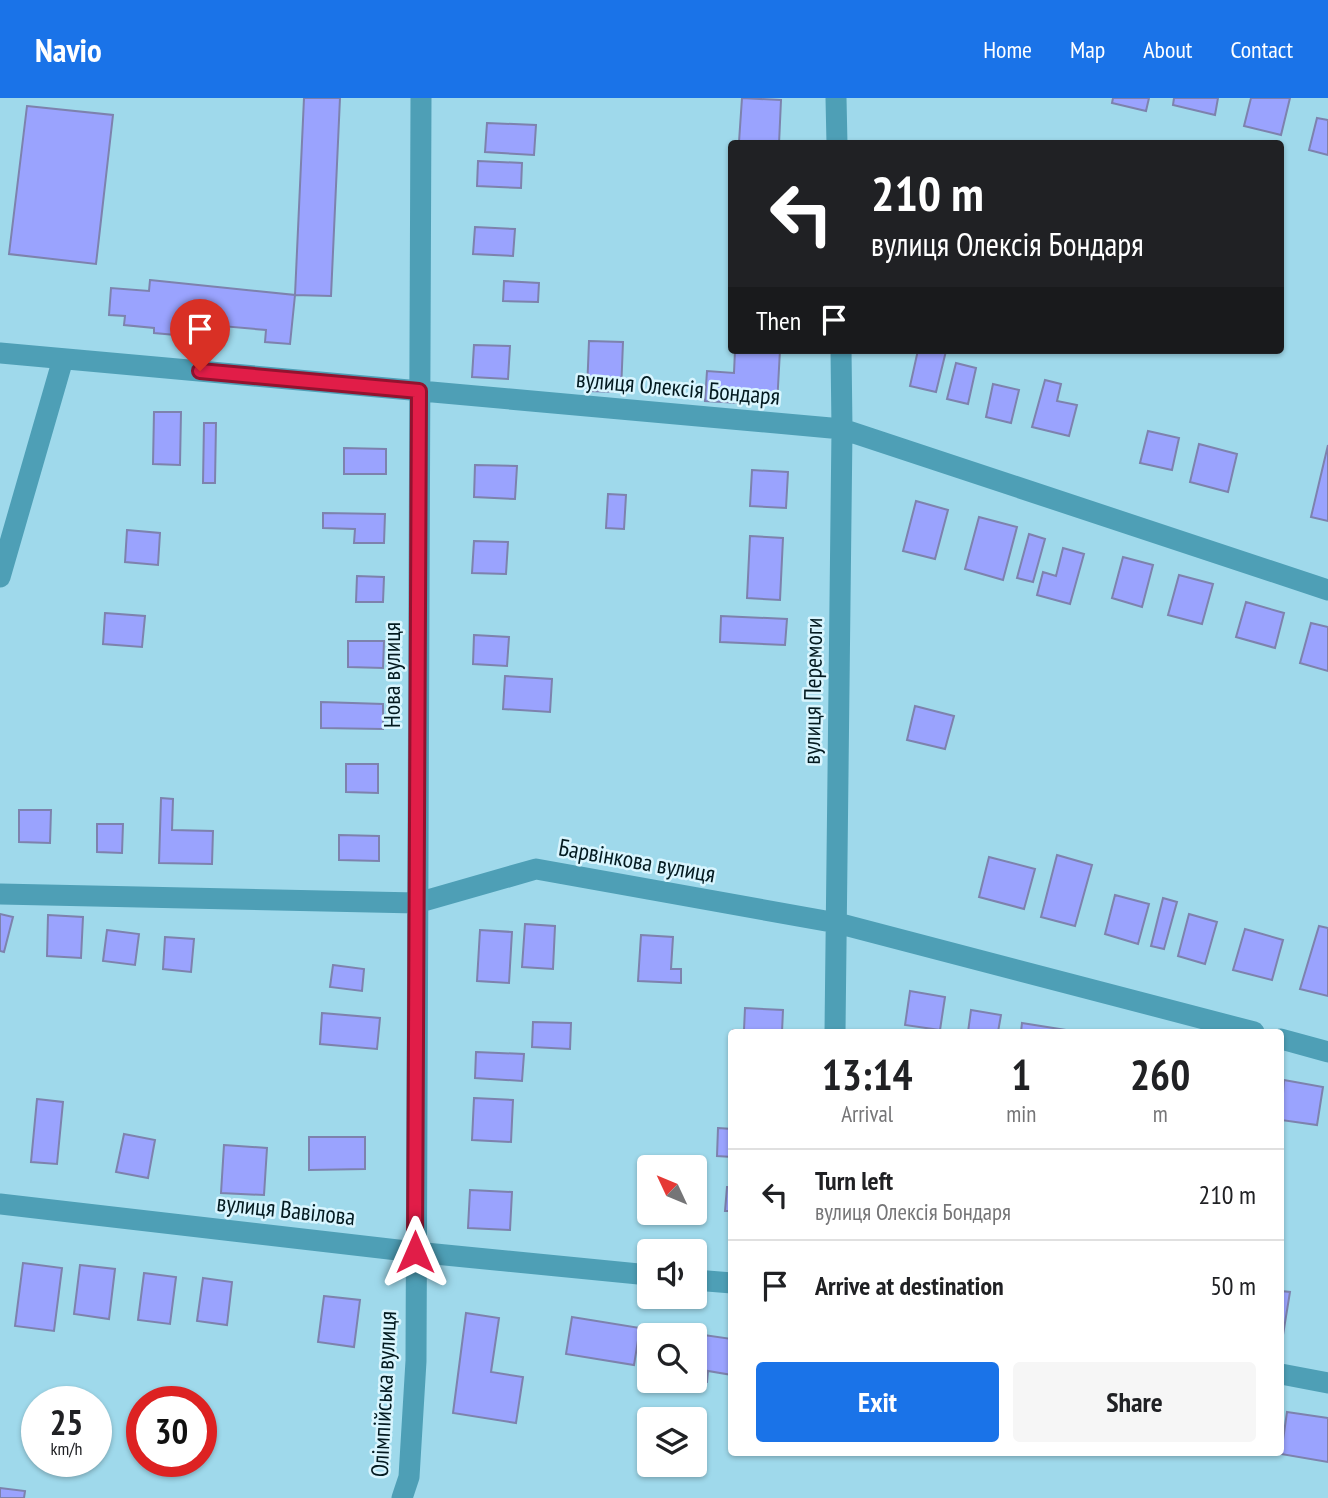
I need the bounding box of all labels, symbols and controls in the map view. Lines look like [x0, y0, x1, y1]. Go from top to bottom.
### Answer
text: Navio [35, 28, 102, 71]
text: Home [983, 34, 1032, 65]
text: Map [1070, 34, 1105, 65]
text: About [1143, 34, 1192, 65]
text: Contact [1230, 34, 1293, 65]
text: 210 m [871, 161, 984, 225]
icon: left [756, 168, 847, 259]
text: вулиця Олексія Бондаря [871, 223, 1144, 265]
pin [170, 299, 230, 371]
icon: arrive [815, 301, 853, 339]
text: Then [756, 304, 801, 337]
icon: arrive [181, 310, 219, 348]
street label: вулиця Олексія Бондаря [575, 363, 781, 412]
street label: вулиця Перемоги [796, 617, 829, 765]
street label: Нова вулиця [376, 622, 407, 728]
street label: Барвінкова вулиця [556, 831, 718, 890]
text: 13:14 [822, 1047, 913, 1102]
text: 1 [1011, 1047, 1031, 1102]
text: 260 [1130, 1047, 1190, 1102]
text: Arrival [841, 1099, 893, 1128]
text: min [1006, 1099, 1036, 1128]
text: m [1153, 1099, 1168, 1128]
north arrow [637, 1155, 707, 1225]
map controls [637, 1155, 707, 1477]
text: Turn left [815, 1164, 893, 1197]
icon: left [756, 1176, 794, 1214]
text: 210 m [1198, 1178, 1256, 1211]
street label: вулиця Вавілова [215, 1187, 357, 1232]
text: вулиця Олексія Бондаря [815, 1197, 1011, 1226]
position arrow [378, 1215, 452, 1289]
button: sound [637, 1239, 707, 1309]
icon: arrive [756, 1267, 794, 1305]
text: Arrive at destination [815, 1269, 1004, 1302]
text: 50 m [1210, 1269, 1256, 1302]
street label: Олімпійська вулиця [364, 1310, 403, 1478]
button: search [637, 1323, 707, 1393]
button: Exit [756, 1362, 999, 1442]
button: Share [1013, 1362, 1256, 1442]
speed limit sign: 30 [126, 1386, 217, 1477]
text: 25 [50, 1399, 83, 1445]
button: layers [637, 1407, 707, 1477]
text: km/h [51, 1437, 82, 1460]

